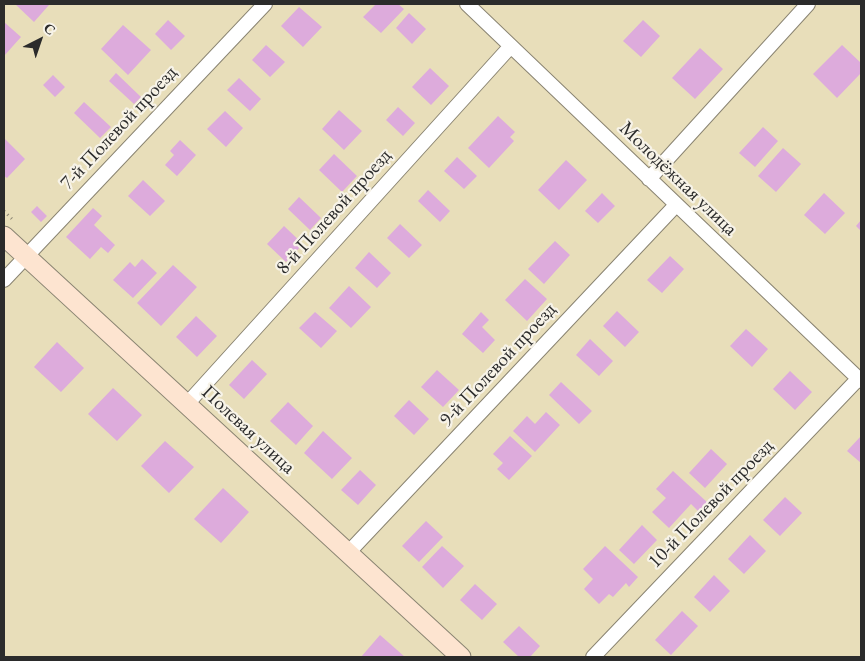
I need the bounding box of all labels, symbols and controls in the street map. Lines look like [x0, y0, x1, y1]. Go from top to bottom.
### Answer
north arrow [15, 15, 65, 65]
text: С [40, 19, 59, 39]
street label: 7-й Полевой проезд [55, 61, 183, 195]
street label: Молодёжная улица [614, 117, 742, 241]
street label: 8-й Полевой проезд [271, 144, 397, 280]
street label: 9-й Полевой проезд [434, 298, 562, 432]
street label: Полевая улица [196, 380, 300, 480]
street label: 10-й Полевой проезд [643, 434, 779, 574]

